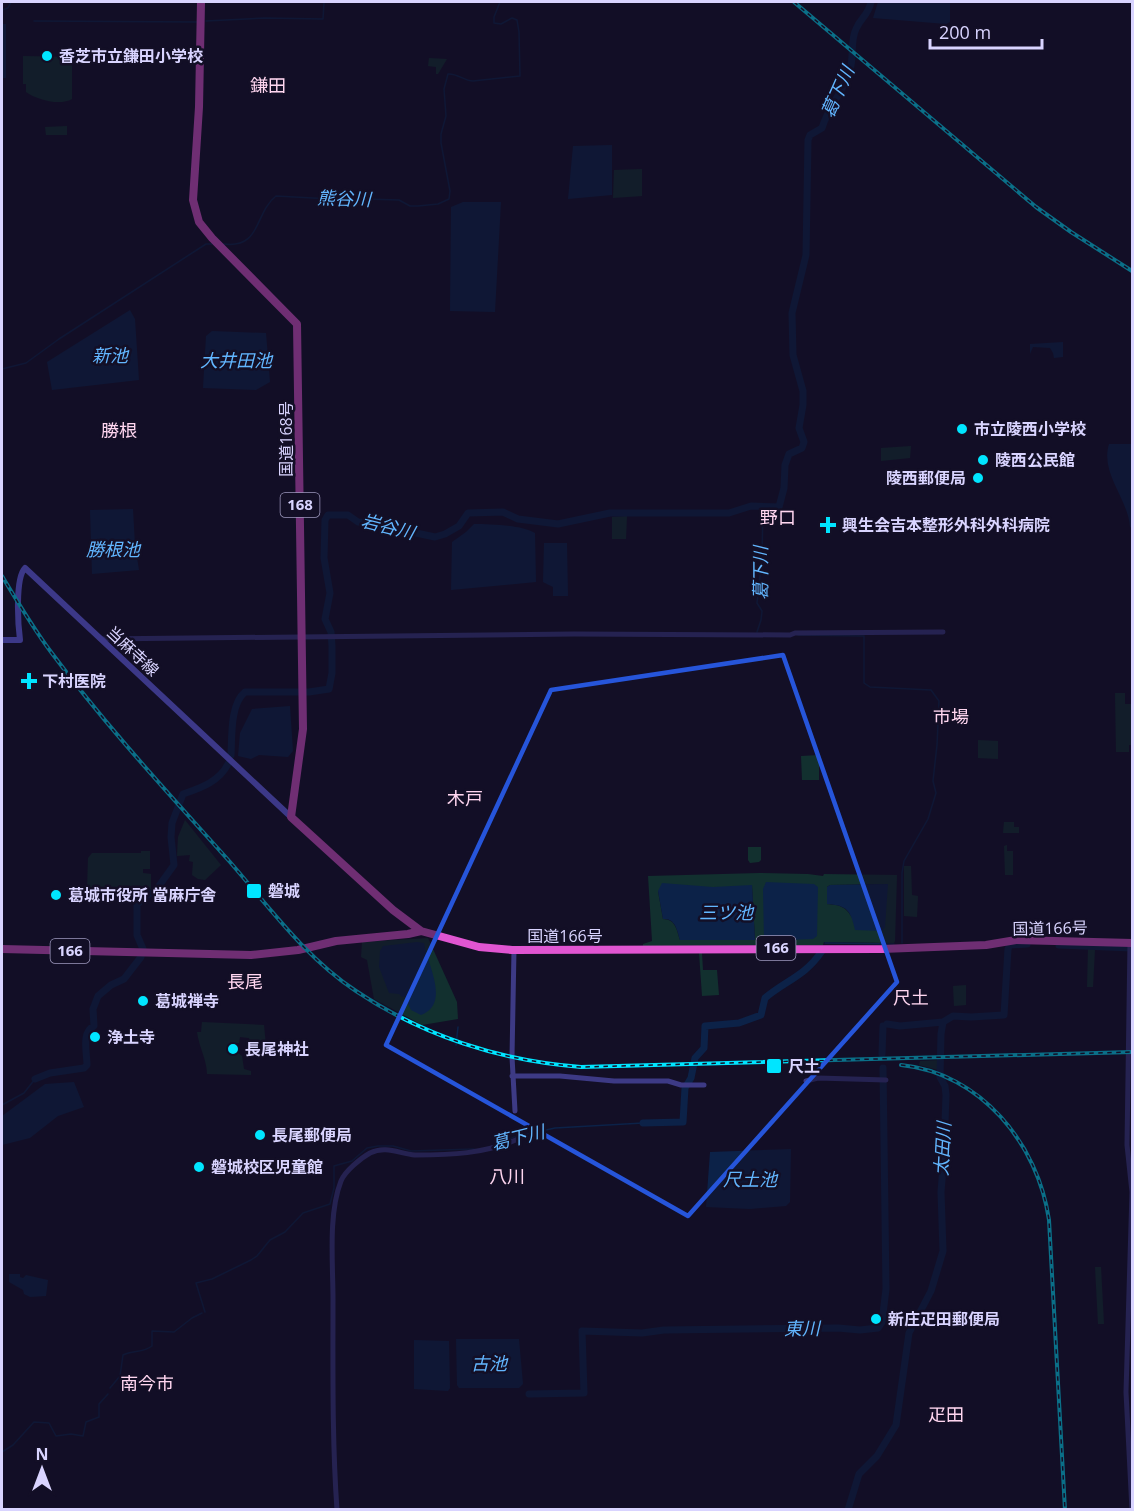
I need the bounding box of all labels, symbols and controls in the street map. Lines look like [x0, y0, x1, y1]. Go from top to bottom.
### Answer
scale bar [930, 12, 1042, 50]
text: 200 m [939, 20, 991, 44]
place label: 香芝市立鎌田小学校 [59, 45, 203, 67]
marker: 香芝市立鎌田小学校 [40, 49, 54, 63]
water label: 葛下川 [815, 60, 860, 121]
district label: 鎌田 [250, 73, 286, 97]
water label: 熊谷川 [317, 185, 373, 211]
water label: 新池 [92, 343, 130, 367]
water label: 大井田池 [200, 348, 274, 372]
street label: 国道168号 [275, 401, 297, 477]
district label: 勝根 [101, 418, 137, 442]
place label: 市立陵西小学校 [974, 418, 1086, 440]
marker: 市立陵西小学校 [955, 422, 969, 436]
place label: 陵西公民館 [995, 449, 1075, 471]
marker: 陵西公民館 [976, 453, 990, 467]
place label: 陵西郵便局 [886, 467, 966, 489]
marker: 陵西郵便局 [971, 471, 985, 485]
road number: 168 [280, 493, 320, 517]
district label: 野口 [760, 505, 796, 529]
water label: 岩谷川 [359, 508, 419, 545]
place label: 興生会吉本整形外科外科病院 [842, 514, 1050, 536]
marker: 興生会吉本整形外科外科病院 [819, 516, 837, 534]
water label: 勝根池 [86, 537, 142, 561]
water label: 葛下川 [748, 544, 772, 600]
street label: 当麻寺線 [102, 621, 164, 681]
place label: 下村医院 [42, 670, 106, 692]
marker: 下村医院 [20, 672, 38, 690]
district label: 市場 [933, 704, 969, 728]
district label: 木戸 [447, 786, 483, 810]
place label: 磐城 [268, 880, 300, 902]
marker: 磐城 [245, 882, 263, 900]
place label: 葛城市役所 當麻庁舎 [68, 884, 216, 906]
marker: 葛城市役所 當麻庁舎 [49, 888, 63, 902]
water label: 三ツ池 [699, 900, 755, 924]
street label: 国道166号 [1012, 916, 1088, 940]
street label: 国道166号 [527, 925, 603, 947]
road number: 166 [756, 936, 796, 960]
road number: 166 [50, 939, 90, 963]
district label: 長尾 [227, 969, 263, 993]
district label: 尺土 [893, 985, 929, 1009]
place label: 葛城禅寺 [155, 990, 219, 1012]
marker: 葛城禅寺 [136, 994, 150, 1008]
place label: 浄土寺 [107, 1026, 155, 1048]
marker: 浄土寺 [88, 1030, 102, 1044]
place label: 長尾神社 [245, 1038, 309, 1060]
marker: 長尾神社 [226, 1042, 240, 1056]
place label: 尺土 [788, 1055, 820, 1077]
marker: 尺土 [765, 1057, 783, 1075]
water label: 葛下川 [489, 1118, 549, 1155]
water label: 太田川 [929, 1119, 956, 1177]
place label: 長尾郵便局 [272, 1124, 352, 1146]
marker: 長尾郵便局 [253, 1128, 267, 1142]
place label: 磐城校区児童館 [211, 1156, 323, 1178]
marker: 磐城校区児童館 [192, 1160, 206, 1174]
district label: 八川 [489, 1164, 525, 1188]
water label: 尺土池 [723, 1167, 779, 1191]
place label: 新庄疋田郵便局 [888, 1308, 1000, 1330]
marker: 新庄疋田郵便局 [869, 1312, 883, 1326]
water label: 東川 [784, 1316, 822, 1340]
water label: 古池 [471, 1351, 509, 1375]
district label: 南今市 [120, 1371, 174, 1395]
district label: 疋田 [928, 1402, 964, 1426]
north arrow [12, 1439, 72, 1499]
text: N [35, 1443, 49, 1465]

